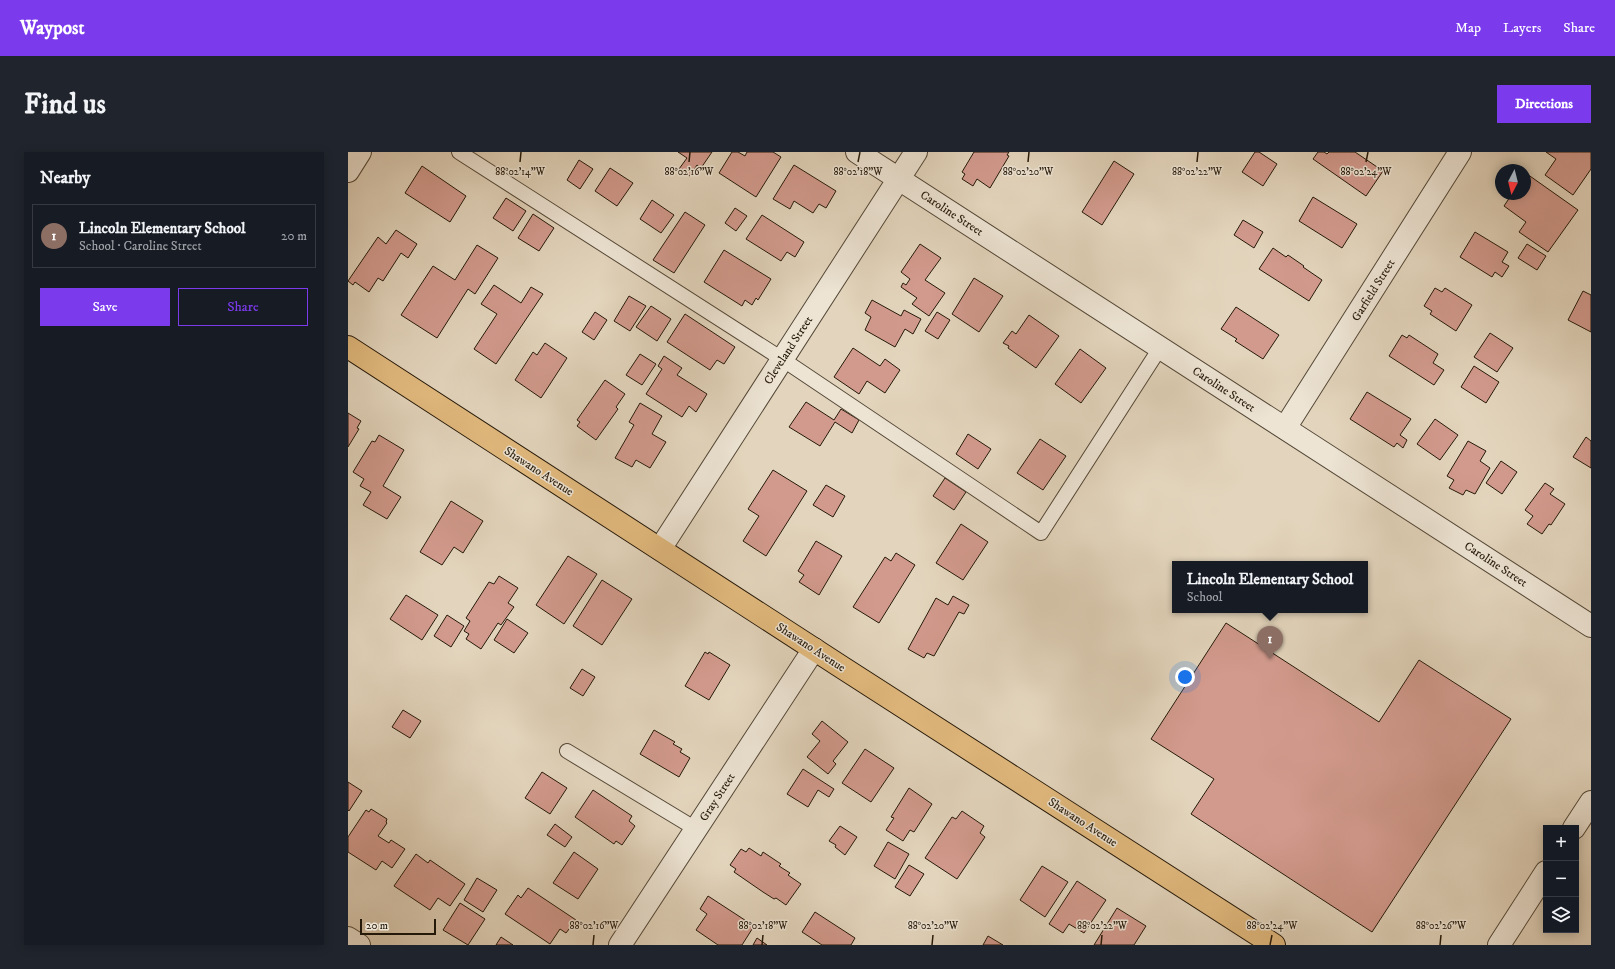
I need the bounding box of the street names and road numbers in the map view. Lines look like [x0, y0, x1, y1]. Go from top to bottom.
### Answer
street label: Caroline Street [917, 187, 986, 239]
street label: Garfield Street [1348, 256, 1398, 324]
street label: Cleveland Street [761, 313, 816, 387]
street label: Caroline Street [1189, 363, 1258, 415]
street label: Shawano Avenue [501, 443, 576, 499]
street label: Caroline Street [1461, 538, 1530, 590]
street label: Shawano Avenue [773, 619, 848, 675]
street label: Gray Street [696, 770, 739, 824]
street label: Shawano Avenue [1045, 794, 1120, 850]

